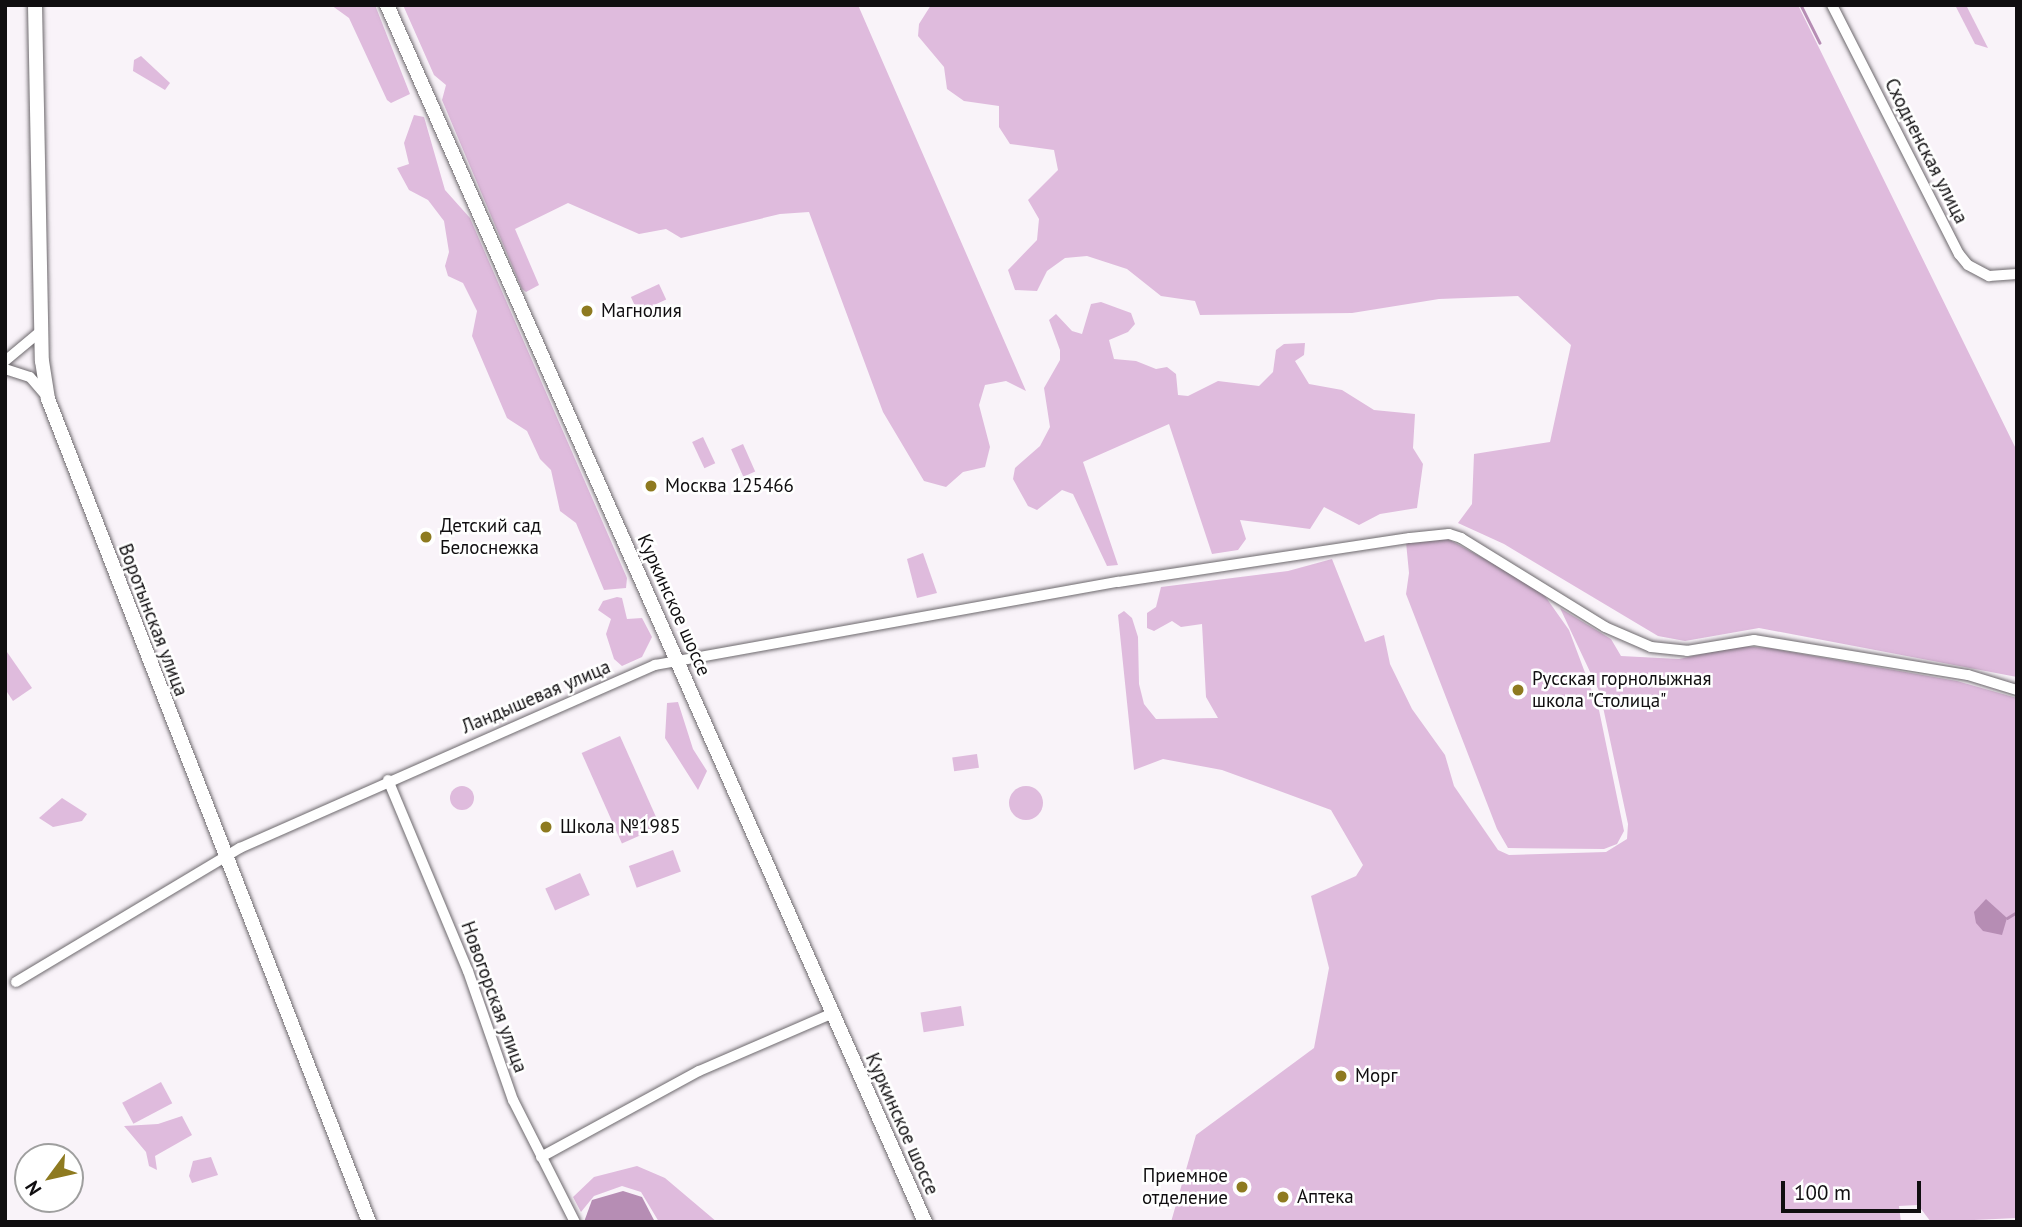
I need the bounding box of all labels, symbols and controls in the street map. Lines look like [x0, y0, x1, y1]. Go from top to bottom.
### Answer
street label: Сходненская улица [1880, 75, 1972, 227]
place label: Магнолия [601, 300, 682, 322]
marker: Магнолия [579, 303, 595, 319]
place label: Москва 125466 [665, 475, 794, 497]
marker: Москва 125466 [643, 478, 659, 494]
place label: Детский сад Белоснежка [440, 515, 541, 559]
marker: Детский сад Белоснежка [418, 529, 434, 545]
street label: Куркинское шоссе [632, 531, 716, 679]
street label: Воротынская улица [113, 541, 193, 699]
street label: Ландышевая улица [458, 655, 614, 739]
place label: Русская горнолыжная школа "Столица" [1532, 668, 1711, 712]
marker: Русская горнолыжная школа "Столица" [1510, 682, 1526, 698]
place label: Школа №1985 [560, 816, 681, 838]
marker: Школа №1985 [538, 819, 554, 835]
street label: Новогорская улица [456, 918, 532, 1076]
street label: Куркинское шоссе [860, 1050, 944, 1198]
place label: Морг [1355, 1065, 1398, 1087]
marker: Морг [1333, 1068, 1349, 1084]
north arrow [14, 1143, 84, 1213]
place label: Приемное отделение [1142, 1165, 1228, 1209]
scale bar [1784, 1168, 1924, 1212]
text: N [20, 1177, 47, 1200]
marker: Приемное отделение [1234, 1179, 1250, 1195]
text: 100 m [1794, 1179, 1851, 1206]
place label: Аптека [1297, 1186, 1354, 1208]
marker: Аптека [1275, 1189, 1291, 1205]

